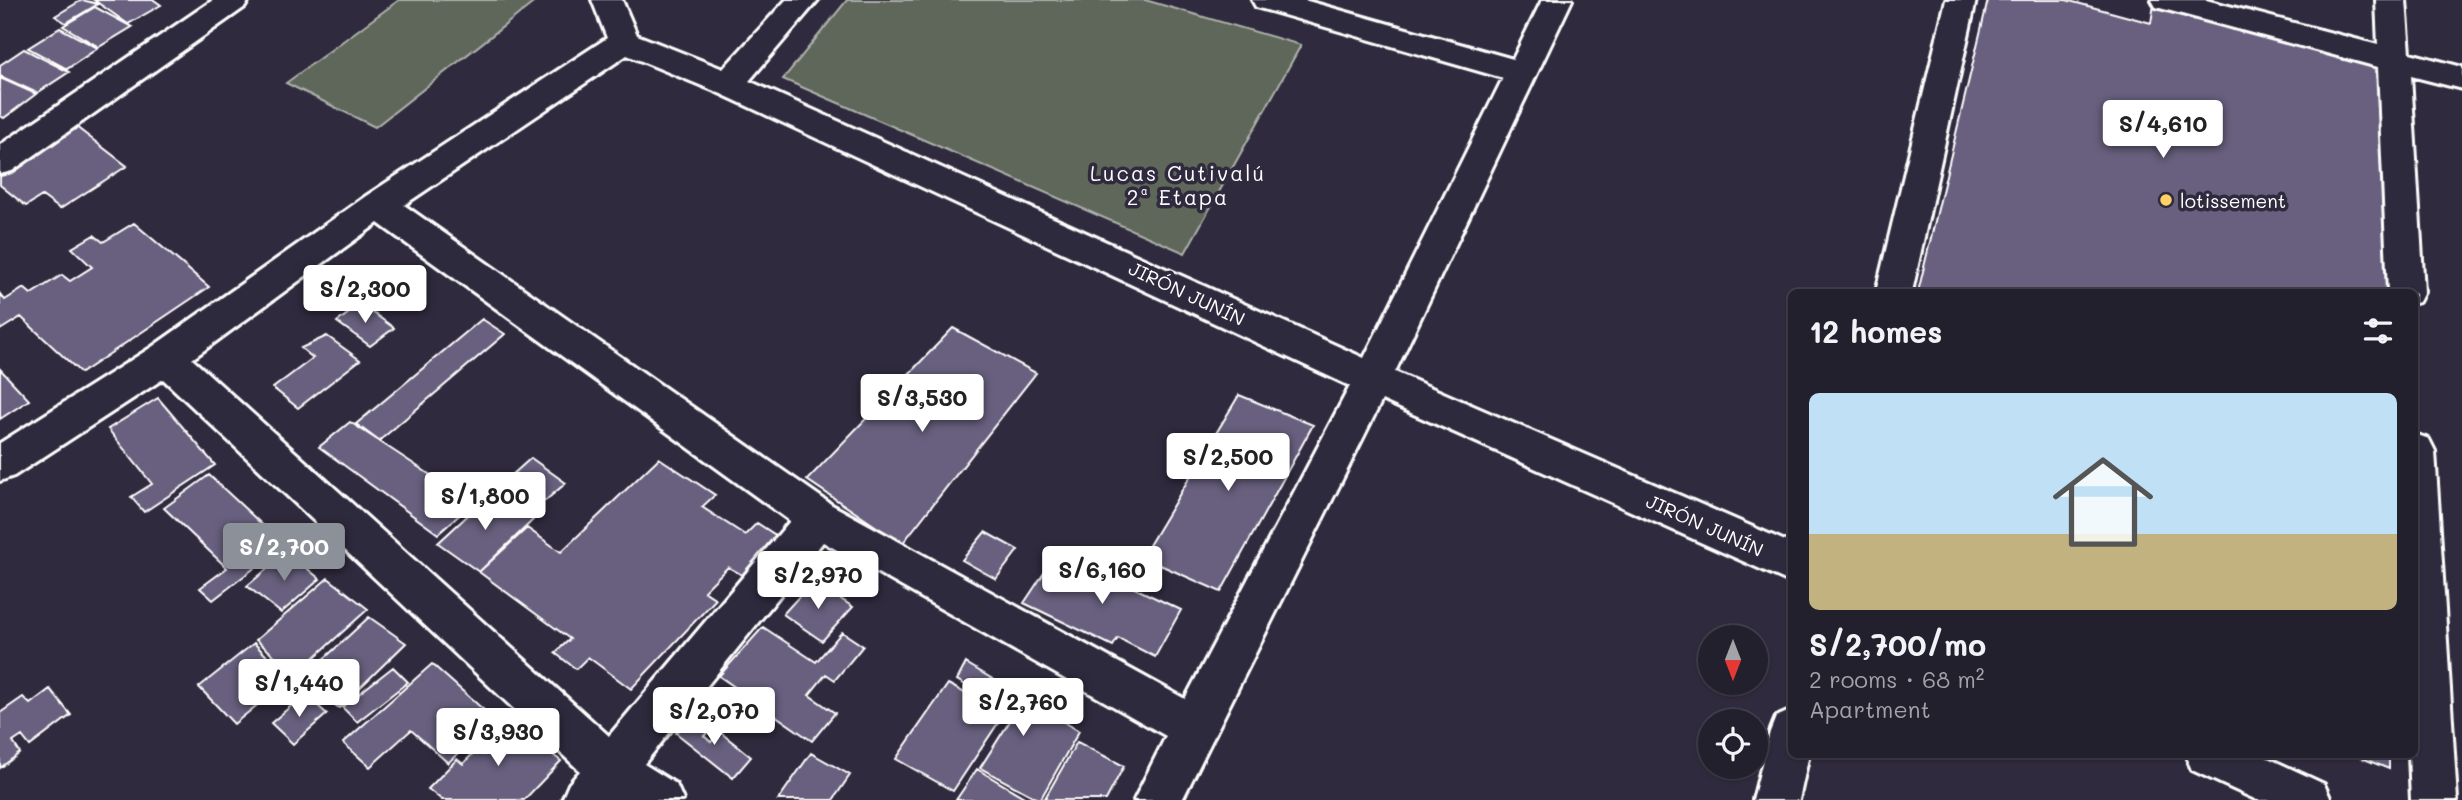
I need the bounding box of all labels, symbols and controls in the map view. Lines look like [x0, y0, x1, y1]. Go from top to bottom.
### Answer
pin: S/4,610 [2098, 100, 2228, 160]
text: S/4,610 [2119, 108, 2207, 138]
district label: Lucas Cutivalú 2ª Etapa [1090, 159, 1266, 210]
place label: lotissement [2180, 188, 2286, 213]
marker: lotissement [2158, 192, 2174, 208]
street label: JIRÓN JUNÍN [1125, 255, 1249, 331]
pin: S/2,300 [300, 266, 430, 325]
text: S/2,300 [319, 273, 411, 303]
text: 12 homes [1809, 311, 1942, 351]
icon: filters [2359, 312, 2397, 350]
pin: S/3,530 [857, 374, 987, 434]
text: S/3,530 [877, 382, 967, 412]
pin: S/2,500 [1163, 434, 1293, 493]
icon: home [2040, 439, 2166, 565]
text: S/2,500 [1183, 441, 1273, 471]
pin: S/1,800 [420, 472, 550, 532]
text: S/1,800 [441, 480, 529, 510]
street label: JIRÓN JUNÍN [1643, 488, 1767, 562]
pin: S/2,700 [219, 524, 349, 583]
text: S/2,700 [239, 531, 329, 561]
pin: S/6,160 [1037, 546, 1167, 606]
pin: S/2,970 [753, 552, 883, 611]
text: S/6,160 [1058, 554, 1146, 584]
text: S/2,970 [773, 559, 863, 589]
text: S/2,700/mo [1809, 624, 1986, 664]
north arrow [1698, 625, 1768, 695]
map controls [1698, 625, 1768, 779]
pin: S/1,440 [234, 660, 364, 719]
text: 2 rooms · 68 m² [1809, 664, 1984, 694]
text: S/1,440 [254, 667, 344, 697]
pin: S/2,760 [958, 678, 1088, 738]
text: S/2,760 [978, 686, 1068, 716]
pin: S/2,070 [649, 688, 779, 747]
text: Apartment [1809, 694, 1931, 724]
text: S/2,070 [669, 695, 759, 725]
pin: S/3,930 [433, 708, 563, 768]
button: locate [1698, 709, 1768, 779]
text: S/3,930 [452, 716, 544, 746]

